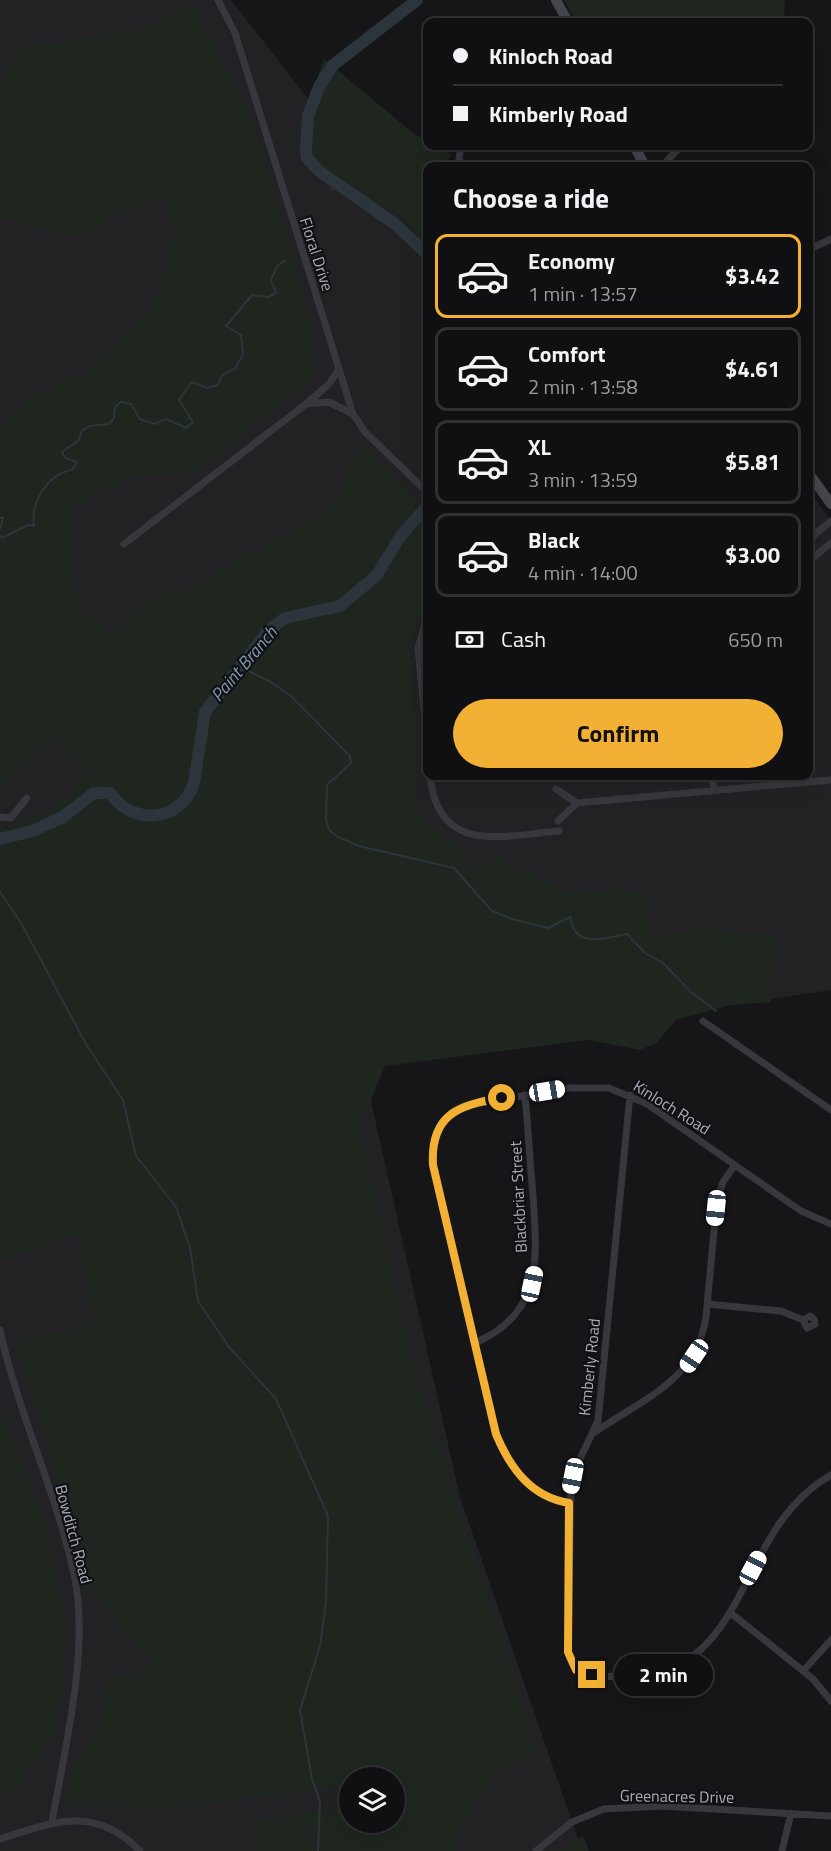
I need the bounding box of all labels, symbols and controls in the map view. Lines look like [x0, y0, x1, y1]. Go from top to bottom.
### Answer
text: Kinloch Road [489, 39, 613, 73]
text: Kimberly Road [489, 97, 628, 131]
text: Choose a ride [453, 177, 609, 218]
street label: Floral Drive [294, 214, 340, 294]
text: Economy [528, 244, 615, 278]
icon: car [456, 249, 510, 303]
text: $3.42 [725, 259, 780, 293]
text: 1 min · 13:57 [528, 278, 638, 309]
text: Comfort [528, 337, 606, 371]
icon: car [456, 342, 510, 396]
text: $4.61 [725, 352, 780, 386]
text: 2 min · 13:58 [528, 371, 638, 402]
text: XL [528, 430, 551, 464]
icon: car [456, 435, 510, 489]
text: $5.81 [725, 445, 780, 479]
text: 3 min · 13:59 [528, 464, 638, 495]
text: Black [528, 523, 580, 557]
icon: car [456, 528, 510, 582]
text: $3.00 [725, 538, 780, 572]
text: 4 min · 14:00 [528, 557, 638, 588]
water label: Paint Branch [204, 619, 284, 707]
text: Cash [501, 622, 546, 656]
icon: cash [453, 623, 486, 656]
text: 650 m [728, 624, 783, 655]
button: Confirm [453, 699, 783, 768]
street label: Kinloch Road [629, 1074, 715, 1140]
car [528, 1079, 566, 1103]
route start [488, 1084, 515, 1111]
street label: Blackbriar Street [503, 1140, 533, 1254]
car [705, 1189, 727, 1227]
car [519, 1265, 545, 1303]
street label: Kimberly Road [572, 1317, 606, 1417]
car [676, 1336, 712, 1376]
car [561, 1457, 585, 1495]
street label: Bowditch Road [49, 1482, 99, 1586]
car [737, 1548, 769, 1588]
callout: 2 min [613, 1654, 712, 1696]
text: 2 min [639, 1659, 688, 1690]
route end [578, 1661, 605, 1688]
map controls [339, 1767, 405, 1833]
button: layers [339, 1767, 405, 1833]
street label: Greenacres Drive [620, 1783, 734, 1809]

